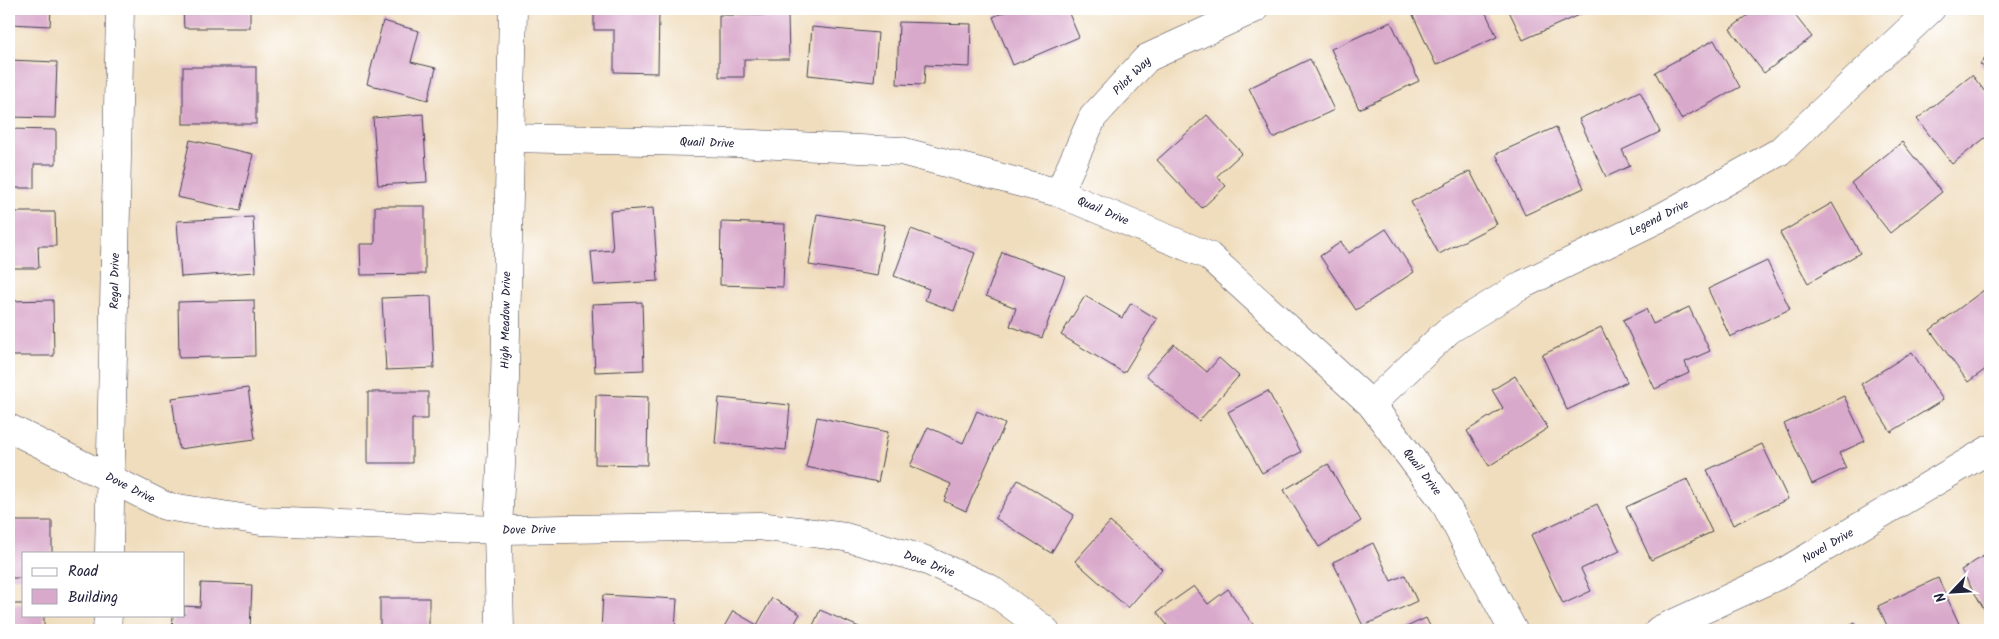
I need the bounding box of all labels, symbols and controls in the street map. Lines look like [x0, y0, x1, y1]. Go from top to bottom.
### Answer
street label: Pilot Way [1108, 52, 1156, 100]
street label: Quail Drive [679, 133, 735, 153]
street label: Quail Drive [1074, 192, 1132, 231]
street label: Legend Drive [1626, 194, 1693, 241]
street label: Regal Drive [105, 252, 125, 309]
street label: High Meadow Drive [496, 270, 516, 369]
street label: Quail Drive [1398, 444, 1446, 500]
street label: Dove Drive [102, 467, 159, 509]
street label: Dove Drive [502, 520, 557, 540]
street label: Novel Drive [1799, 523, 1858, 568]
street label: Dove Drive [901, 546, 958, 583]
legend [22, 552, 185, 616]
text: Road [68, 560, 99, 584]
north arrow [1926, 566, 1976, 616]
text: Building [68, 586, 118, 610]
text: N [1929, 588, 1953, 606]

